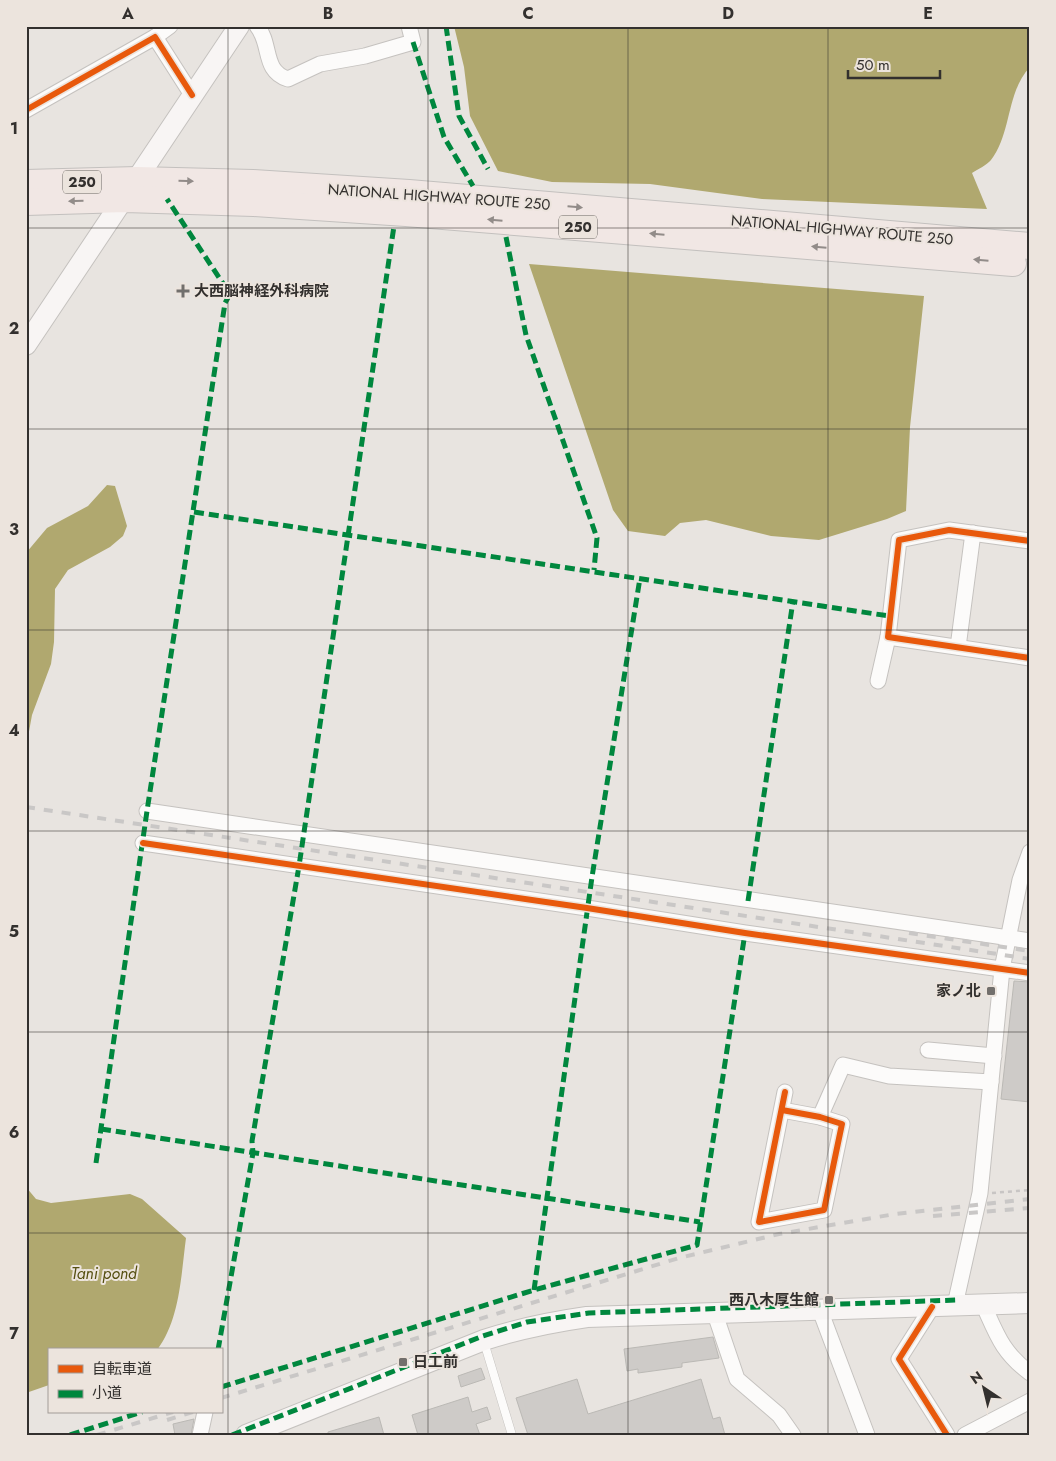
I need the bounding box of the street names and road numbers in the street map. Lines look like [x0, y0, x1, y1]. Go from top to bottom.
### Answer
road number: 250 [63, 170, 101, 193]
street label: NATIONAL HIGHWAY ROUTE 250 [327, 178, 551, 216]
street label: NATIONAL HIGHWAY ROUTE 250 [730, 209, 954, 251]
road number: 250 [559, 216, 597, 238]

